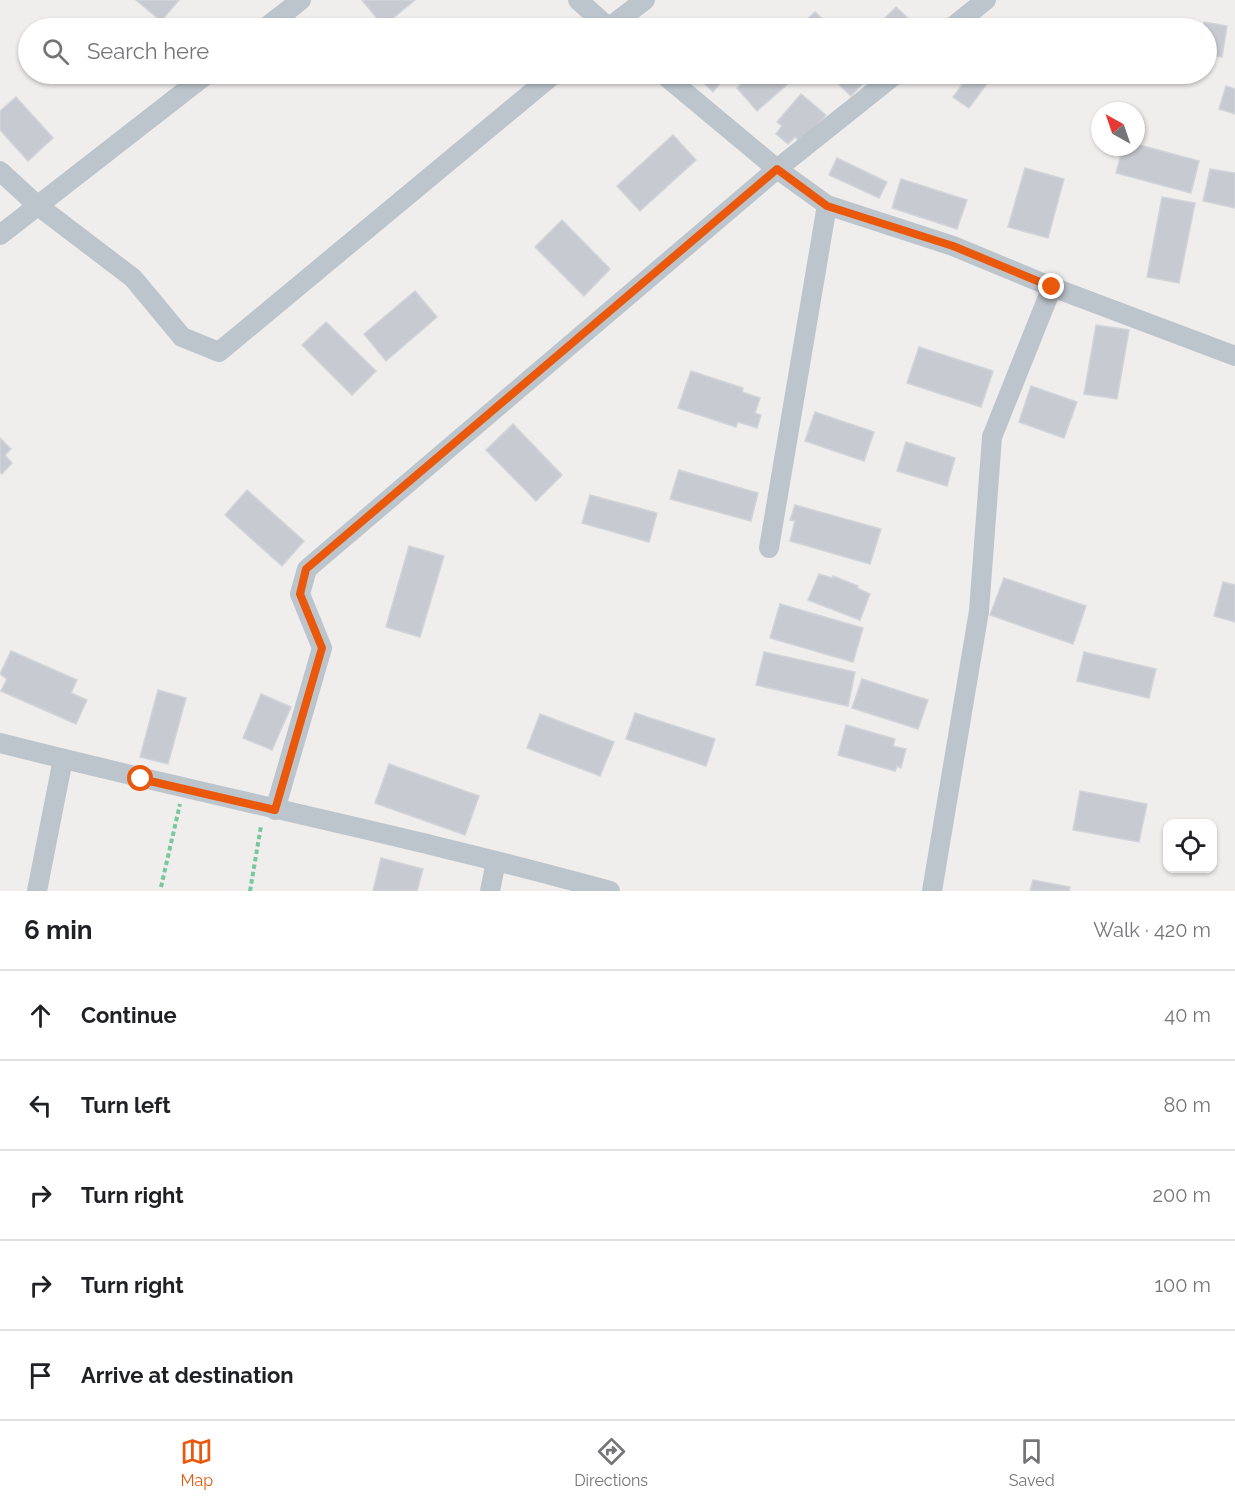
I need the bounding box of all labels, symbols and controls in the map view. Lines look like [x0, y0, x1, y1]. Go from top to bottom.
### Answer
search box [18, 18, 1217, 84]
icon: search [39, 35, 72, 68]
text: Search here [87, 38, 209, 64]
north arrow [1091, 102, 1145, 156]
route end [1038, 273, 1064, 299]
route start [127, 765, 153, 791]
map controls [1163, 819, 1217, 873]
button: locate [1163, 819, 1217, 873]
text: 6 min [24, 915, 93, 945]
text: Walk · 420 m [1093, 918, 1211, 942]
icon: ahead [24, 999, 57, 1032]
text: Continue [81, 1002, 177, 1028]
text: 40 m [1164, 1003, 1211, 1027]
icon: left [24, 1089, 57, 1122]
text: Turn left [81, 1092, 171, 1118]
text: 80 m [1163, 1093, 1211, 1117]
icon: right [24, 1179, 57, 1212]
text: Turn right [81, 1182, 184, 1208]
text: 200 m [1153, 1183, 1211, 1207]
icon: right [24, 1269, 57, 1302]
text: Turn right [81, 1272, 184, 1298]
text: 100 m [1154, 1273, 1211, 1297]
icon: arrive [24, 1359, 57, 1392]
text: Arrive at destination [81, 1362, 294, 1388]
tab: Map [180, 1435, 213, 1490]
tab: Directions [574, 1435, 648, 1490]
tab: Saved [1009, 1435, 1055, 1490]

